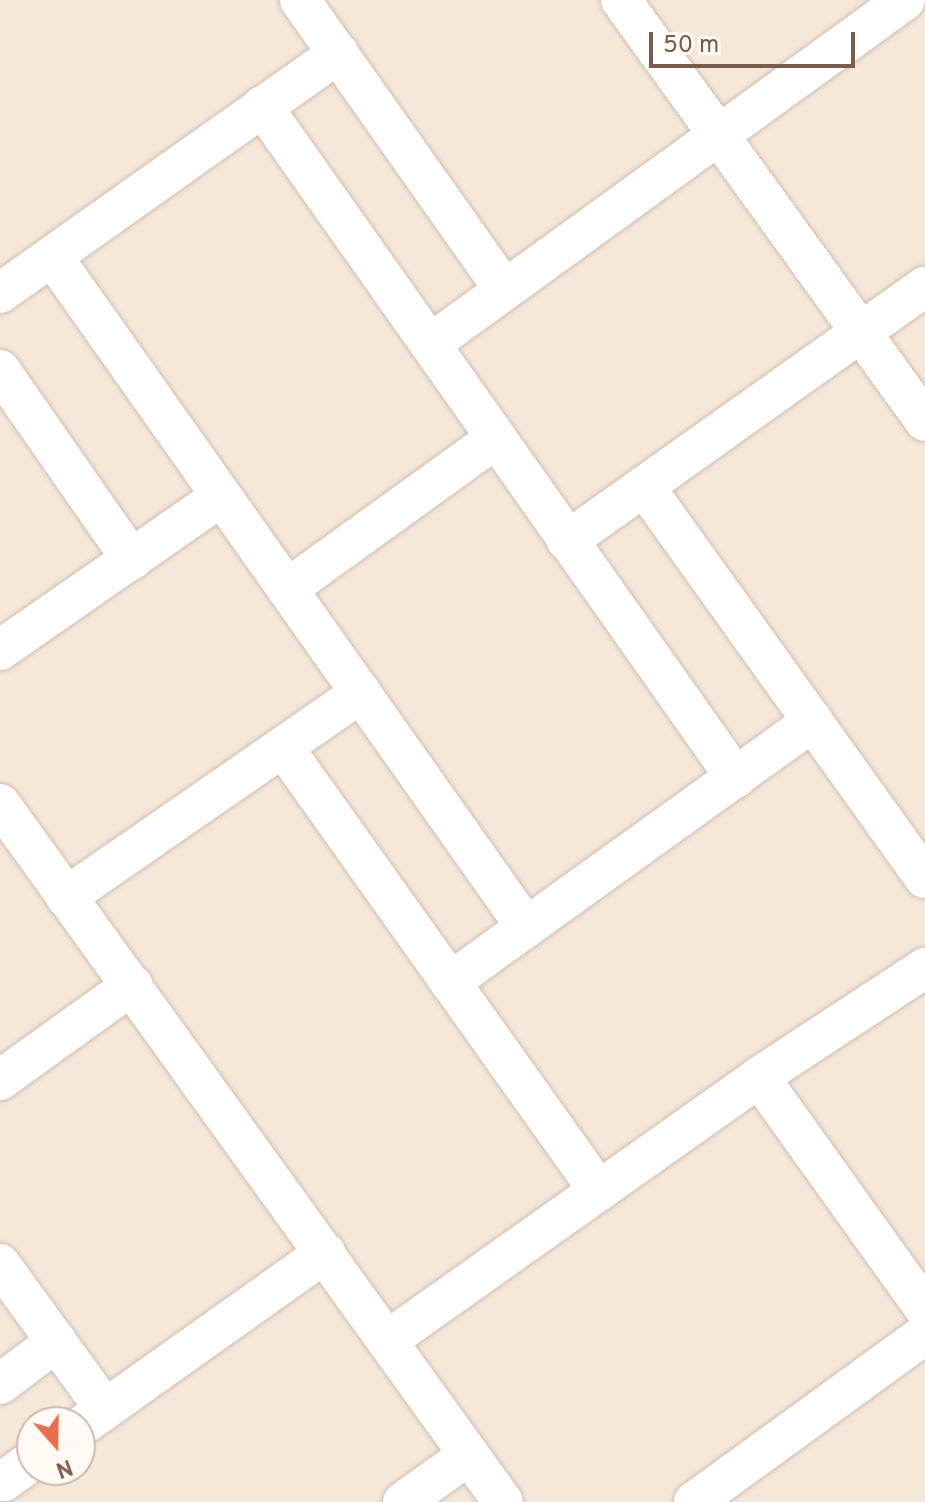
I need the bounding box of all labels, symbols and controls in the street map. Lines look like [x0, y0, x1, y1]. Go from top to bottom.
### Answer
scale bar [653, 16, 859, 66]
text: 50 m [663, 31, 719, 61]
north arrow [16, 1406, 96, 1486]
text: N [52, 1452, 76, 1483]

